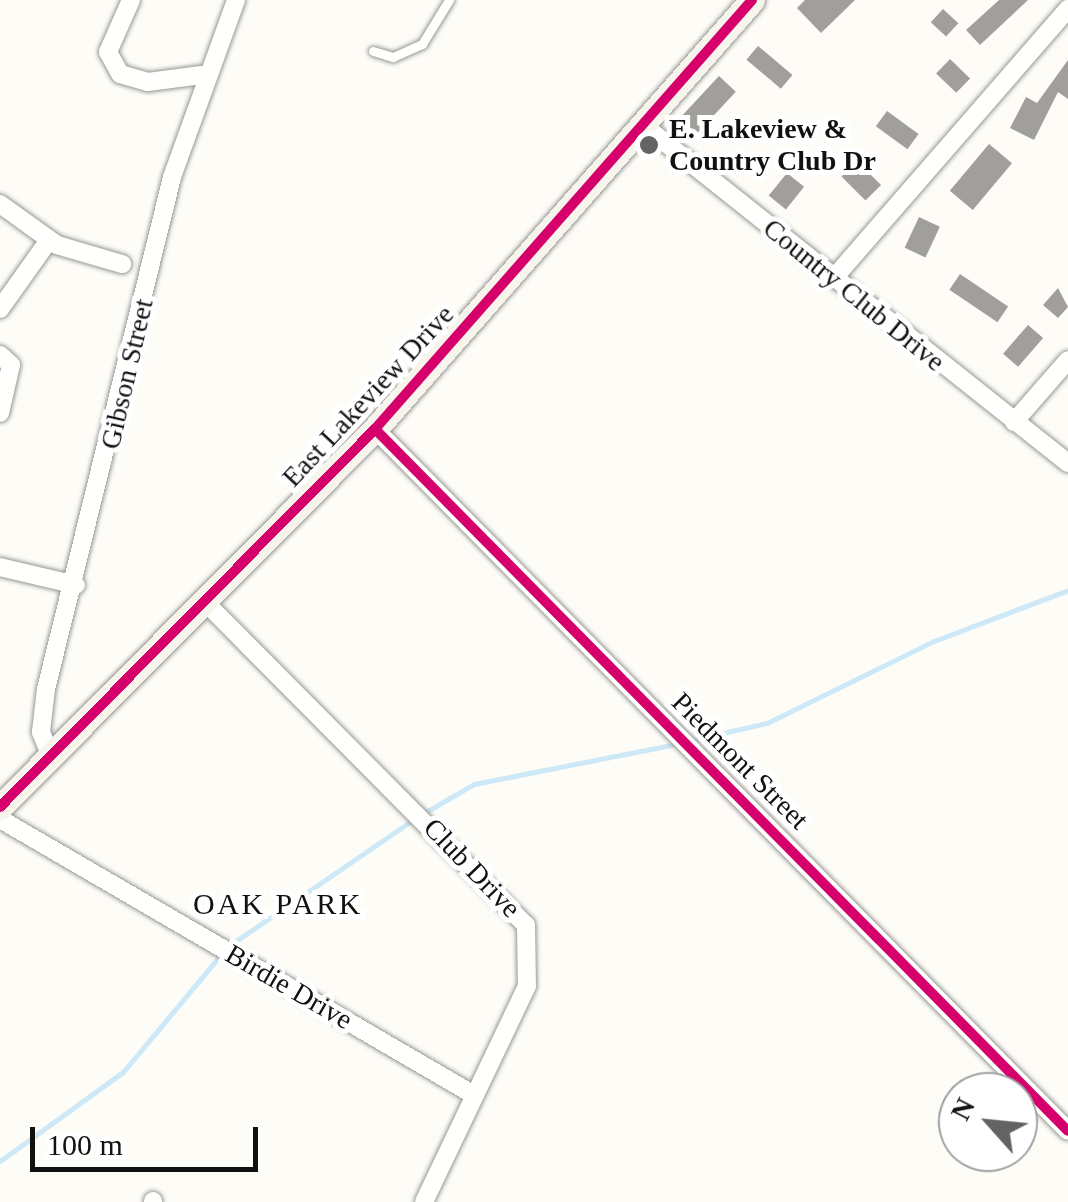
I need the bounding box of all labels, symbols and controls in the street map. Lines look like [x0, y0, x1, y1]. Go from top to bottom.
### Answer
place label: E. Lakeview & Country Club Dr [669, 112, 876, 178]
marker: E. Lakeview & Country Club Dr [638, 134, 660, 156]
street label: Country Club Drive [756, 211, 952, 379]
street label: Gibson Street [93, 296, 161, 452]
street label: East Lakeview Drive [275, 298, 461, 494]
street label: Piedmont Street [665, 686, 815, 836]
street label: Club Drive [416, 811, 528, 925]
district label: OAK PARK [193, 886, 363, 922]
street label: Birdie Drive [220, 937, 358, 1037]
north arrow [938, 1072, 1038, 1172]
text: N [944, 1093, 981, 1125]
scale bar [35, 1107, 262, 1169]
text: 100 m [47, 1128, 123, 1161]

